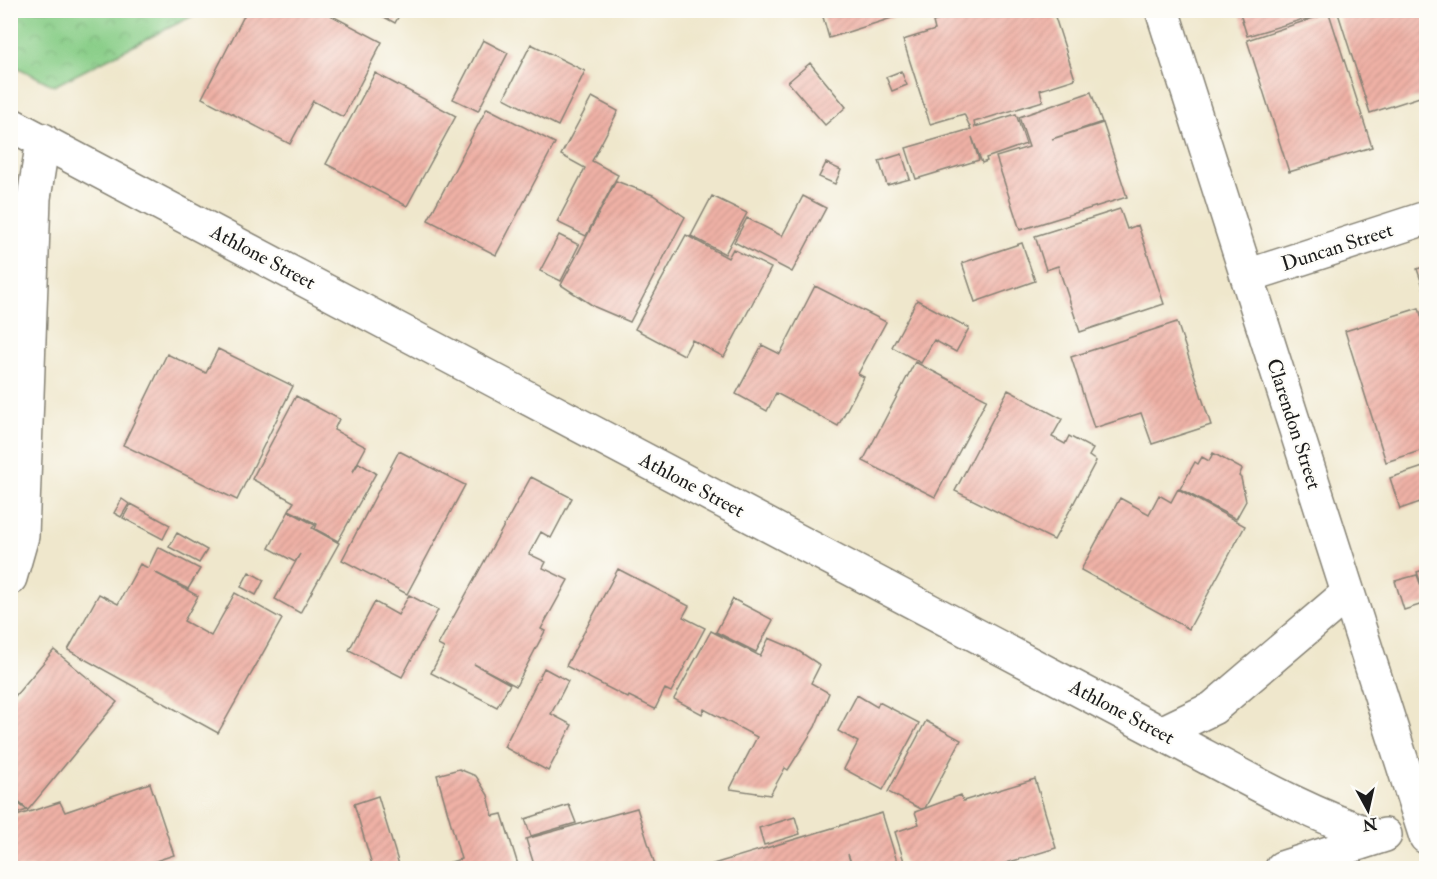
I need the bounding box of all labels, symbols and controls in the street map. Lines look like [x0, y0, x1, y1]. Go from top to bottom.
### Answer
street label: Duncan Street [1278, 217, 1396, 277]
street label: Athlone Street [205, 218, 320, 295]
street label: Clarendon Street [1261, 355, 1327, 493]
street label: Athlone Street [634, 446, 749, 523]
street label: Athlone Street [1064, 673, 1179, 750]
north arrow [1338, 780, 1398, 840]
text: N [1361, 813, 1379, 835]

